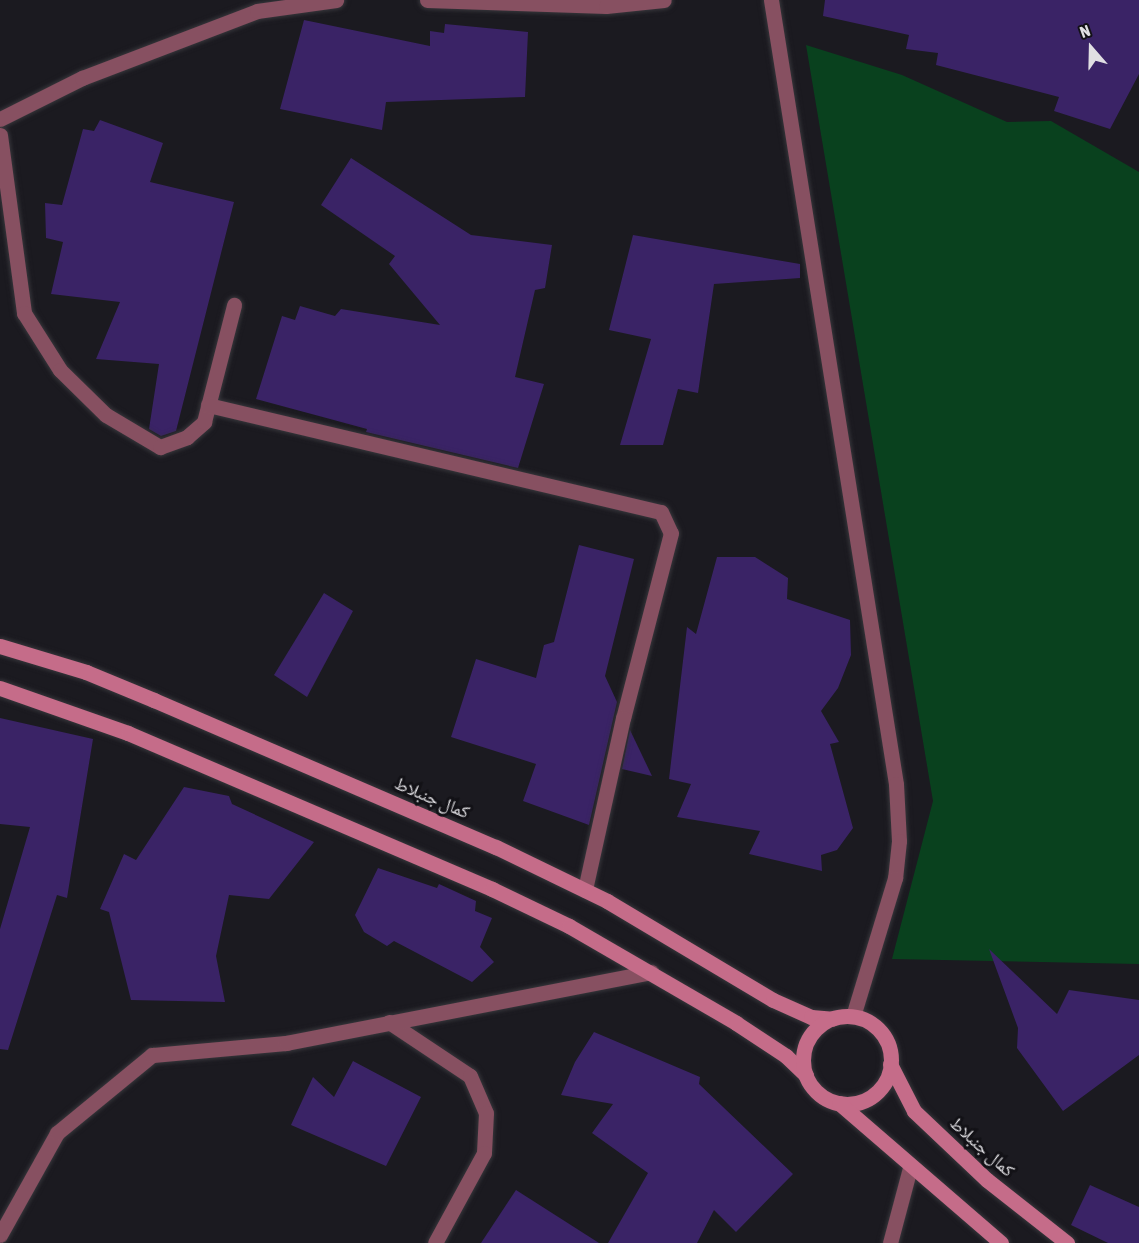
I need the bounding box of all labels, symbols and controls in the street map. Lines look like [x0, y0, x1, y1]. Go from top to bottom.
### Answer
north arrow [1061, 18, 1121, 78]
text: N [1077, 21, 1092, 41]
street label: كمال جنبلاط [391, 773, 473, 823]
street label: كمال جنبلاط [945, 1112, 1019, 1182]

